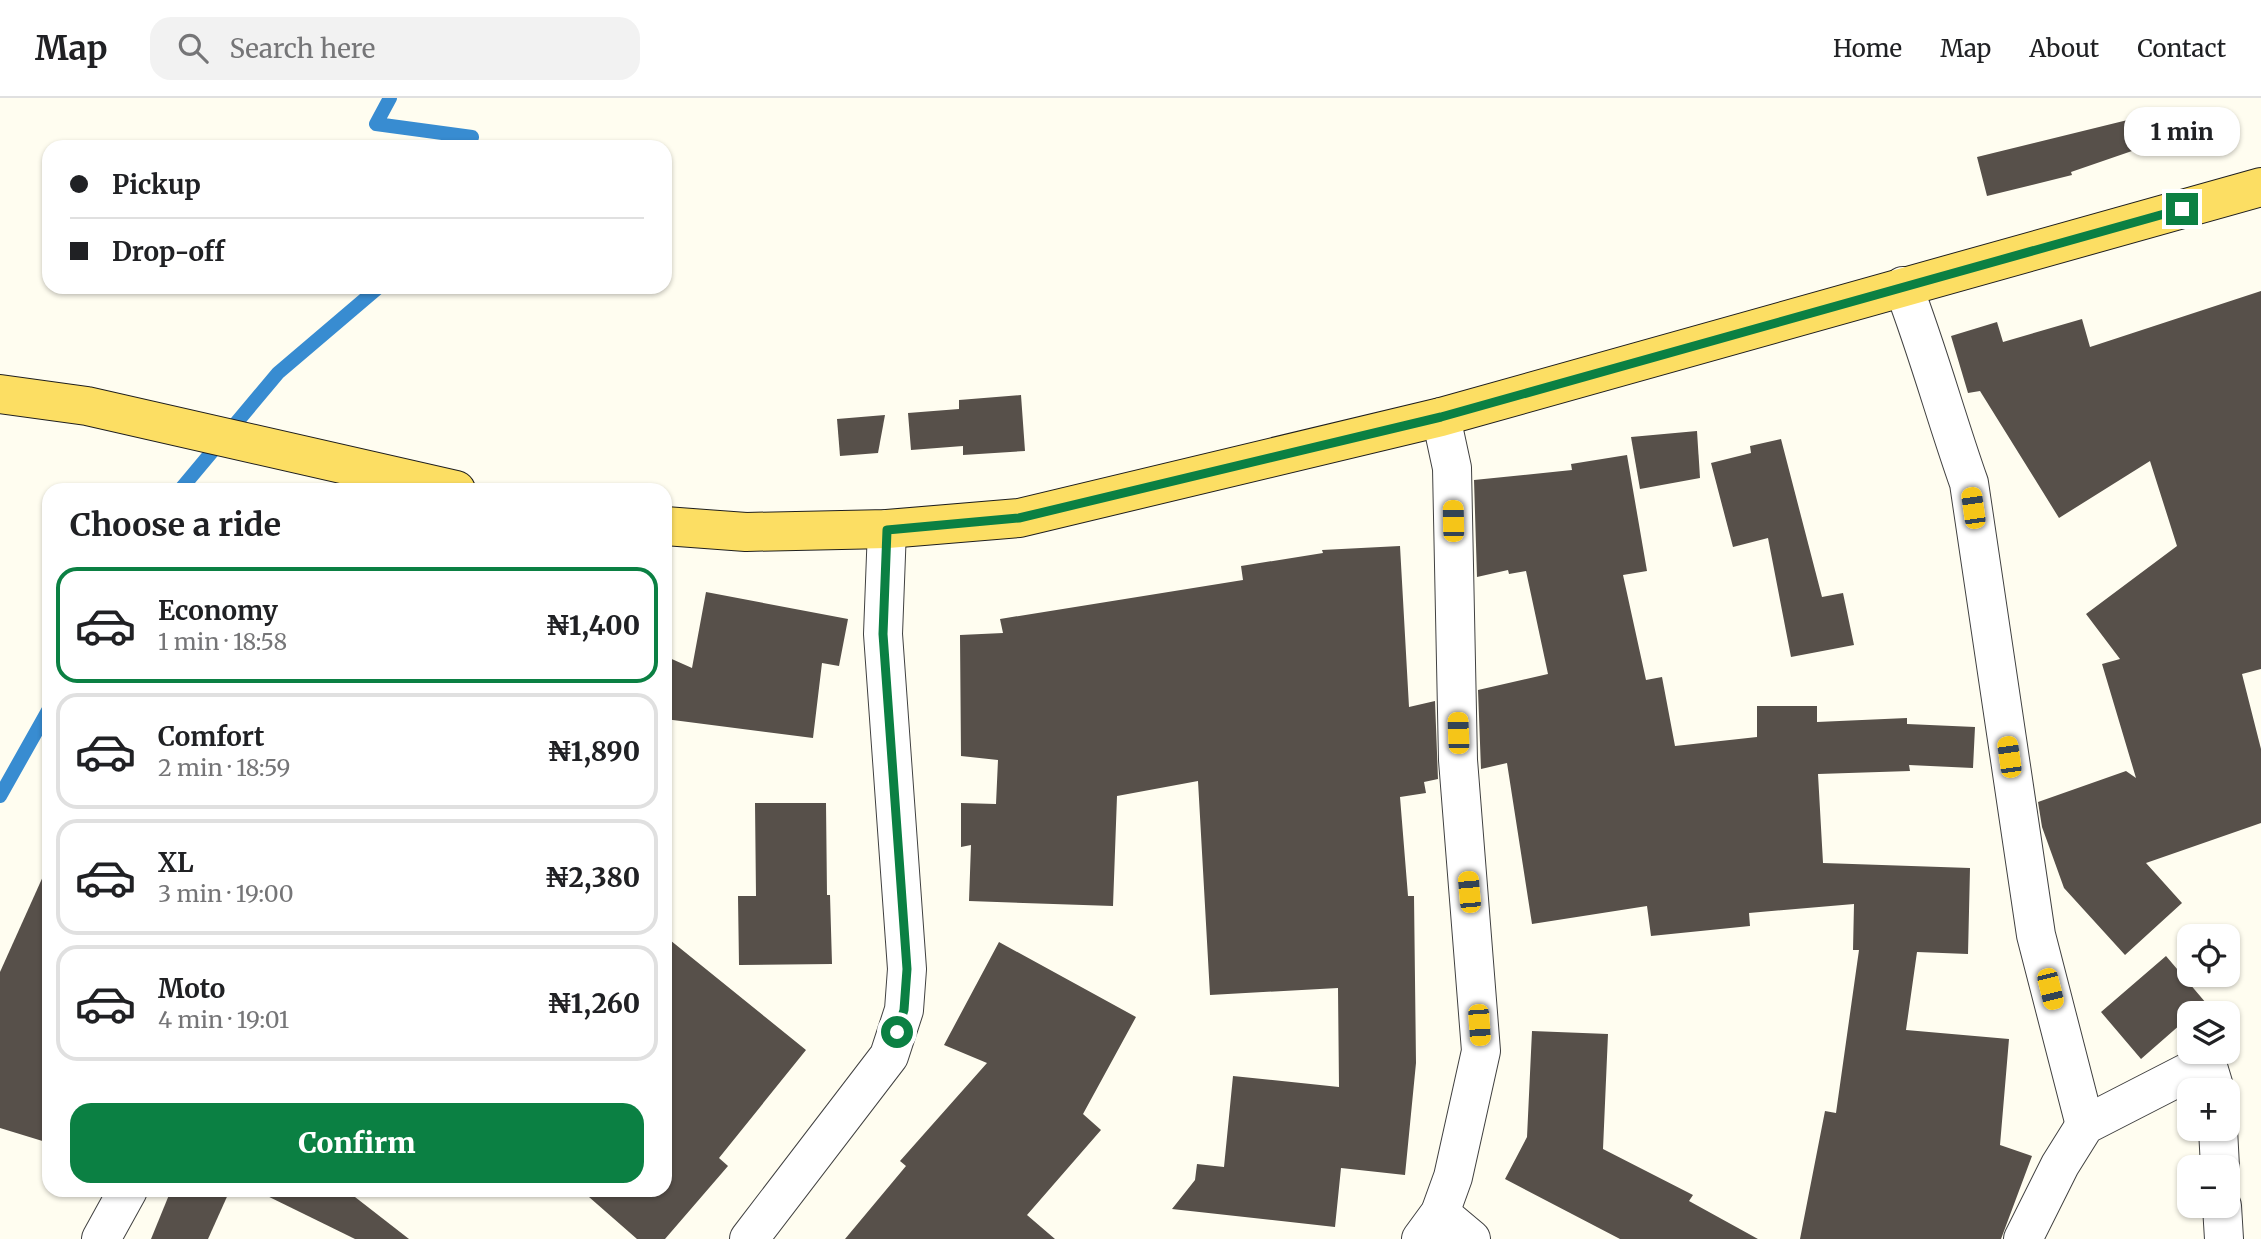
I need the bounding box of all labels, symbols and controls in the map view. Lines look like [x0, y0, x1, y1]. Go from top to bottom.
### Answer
search box [150, 17, 640, 80]
text: Map [35, 28, 108, 69]
icon: search [174, 29, 212, 67]
text: Search here [230, 32, 375, 65]
text: Home [1833, 33, 1902, 64]
text: Map [1940, 33, 1991, 64]
text: About [2029, 33, 2099, 64]
text: Contact [2137, 33, 2226, 64]
callout: 1 min [2124, 108, 2240, 156]
text: 1 min [2150, 117, 2214, 146]
text: Pickup [112, 168, 201, 201]
route end [2166, 193, 2198, 225]
text: Drop-off [112, 235, 225, 268]
car [1960, 486, 1987, 530]
car [1443, 500, 1464, 542]
text: Choose a ride [70, 505, 281, 545]
icon: car [74, 594, 137, 657]
text: Economy [158, 594, 278, 627]
text: ₦1,400 [545, 609, 640, 642]
text: 1 min · 18:58 [158, 627, 287, 656]
car [1447, 712, 1470, 754]
icon: car [74, 720, 137, 783]
text: Comfort [158, 720, 264, 753]
text: ₦1,890 [547, 735, 640, 768]
car [1996, 735, 2023, 779]
text: 2 min · 18:59 [158, 753, 290, 782]
icon: car [74, 846, 137, 909]
text: XL [158, 846, 194, 879]
text: ₦2,380 [544, 861, 640, 894]
car [1457, 870, 1482, 914]
text: 3 min · 19:00 [158, 879, 294, 908]
map controls [2177, 924, 2240, 1218]
button: locate [2177, 924, 2240, 987]
car [2035, 966, 2066, 1012]
icon: car [74, 972, 137, 1035]
text: Moto [158, 972, 225, 1005]
text: ₦1,260 [547, 987, 640, 1020]
button: layers [2177, 1001, 2240, 1064]
car [1468, 1003, 1491, 1047]
text: 4 min · 19:01 [158, 1005, 289, 1034]
route start [881, 1016, 913, 1048]
button: + [2177, 1078, 2240, 1141]
button: Confirm [70, 1103, 644, 1183]
button: − [2177, 1155, 2240, 1218]

